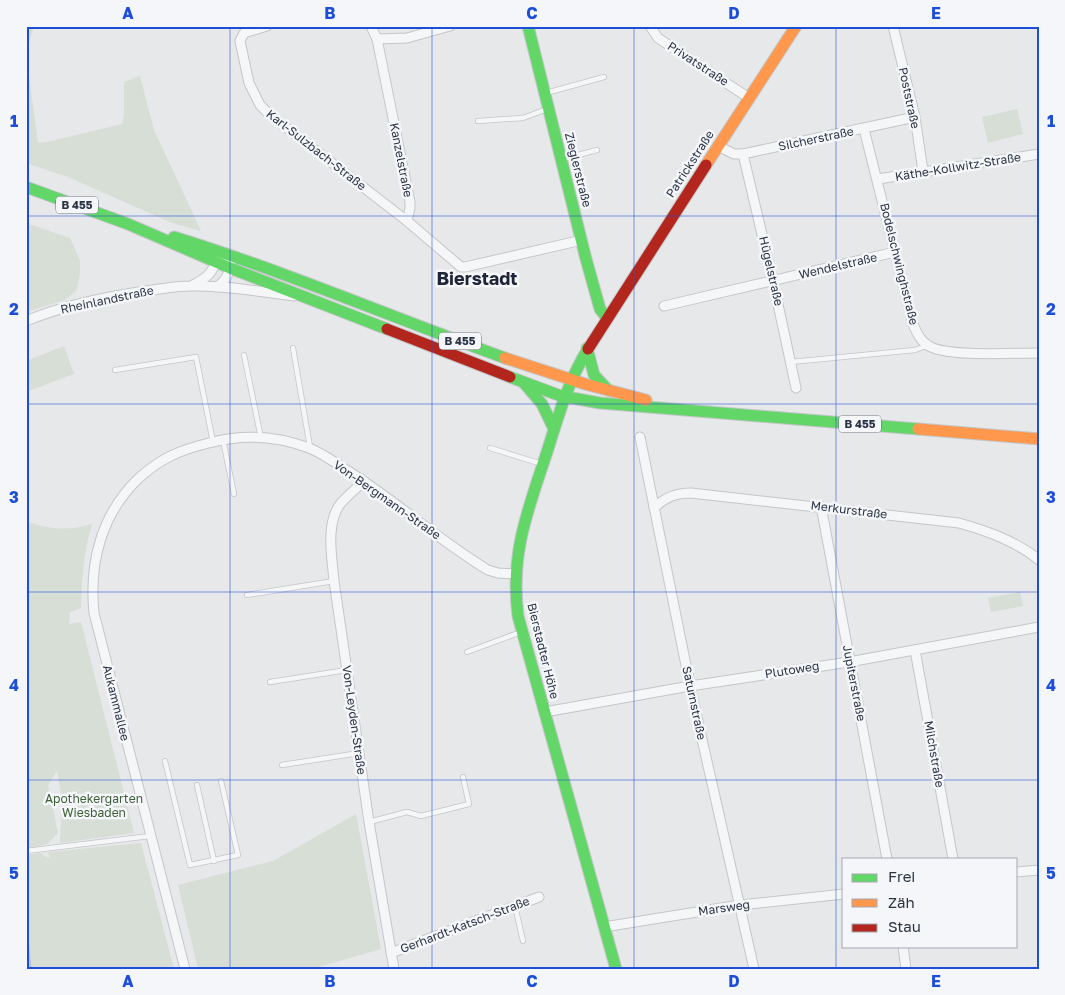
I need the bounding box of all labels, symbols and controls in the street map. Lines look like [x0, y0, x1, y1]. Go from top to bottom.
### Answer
text: A [122, 3, 134, 23]
text: B [324, 3, 336, 23]
text: C [526, 3, 538, 23]
text: D [728, 3, 740, 23]
text: E [931, 3, 941, 23]
street label: Privatstraße [665, 38, 732, 89]
street label: Poststraße [896, 66, 923, 130]
street label: Karl-Sulzbach-Straße [263, 106, 369, 193]
text: 1 [10, 111, 18, 131]
text: 1 [1047, 111, 1055, 131]
street label: Kanzelstraße [387, 121, 416, 199]
street label: Silcherstraße [777, 123, 855, 154]
street label: Patrickstraße [662, 127, 717, 200]
street label: Zieglerstraße [562, 131, 595, 209]
street label: Käthe-Kollwitz-Straße [894, 149, 1022, 184]
road number: B 455 [56, 196, 98, 214]
street label: Bodelschwinghstraße [877, 201, 922, 326]
street label: Hügelstraße [756, 235, 787, 307]
street label: Wendelstraße [797, 249, 879, 282]
district label: Bierstadt [436, 267, 518, 289]
street label: Rheinlandstraße [59, 282, 155, 317]
text: 2 [9, 299, 19, 319]
text: 2 [1046, 299, 1056, 319]
road number: B 455 [439, 332, 481, 350]
road number: B 455 [839, 416, 881, 432]
street label: Von-Bergmann-Straße [331, 457, 444, 542]
text: 3 [9, 487, 19, 507]
text: 3 [1046, 487, 1056, 507]
street label: Merkurstraße [810, 497, 888, 522]
street label: Bierstadter Höhe [524, 601, 563, 700]
street label: Jupiterstraße [840, 643, 869, 722]
street label: Plutoweg [764, 658, 820, 681]
street label: Aukammallee [100, 663, 133, 743]
street label: Von-Leyden-Straße [339, 664, 370, 776]
street label: Saturnstraße [679, 665, 710, 741]
text: 4 [9, 675, 19, 695]
text: 4 [1046, 675, 1056, 695]
street label: Milchstraße [921, 719, 948, 789]
park label: Apothekergarten Wiesbaden [45, 791, 143, 820]
legend [842, 858, 1018, 948]
text: 5 [9, 863, 19, 883]
text: 5 [1046, 863, 1056, 883]
text: Frei [888, 867, 915, 885]
street label: Gerhardt-Katsch-Straße [398, 893, 532, 956]
text: Zäh [888, 893, 915, 911]
street label: Marsweg [697, 896, 751, 919]
text: Stau [888, 917, 921, 935]
text: A [122, 971, 134, 991]
text: B [324, 971, 336, 991]
text: C [526, 971, 538, 991]
text: D [728, 971, 740, 991]
text: E [931, 971, 941, 991]

